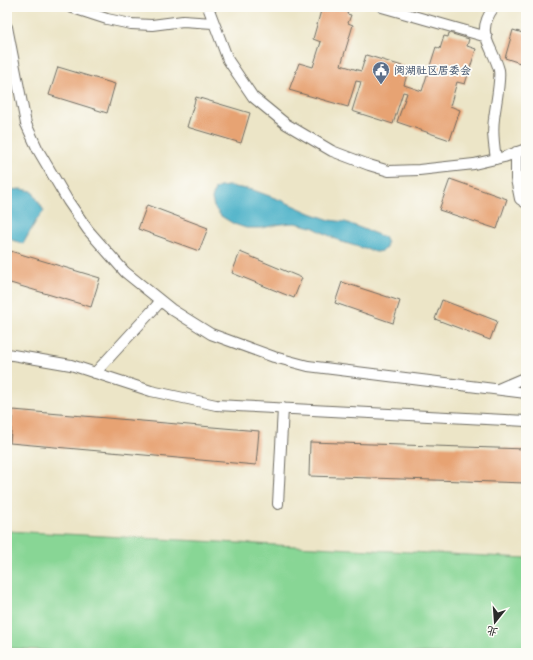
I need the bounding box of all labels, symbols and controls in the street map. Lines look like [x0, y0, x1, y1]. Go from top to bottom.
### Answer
public building icon: 阅湖社区居委会 [371, 60, 391, 85]
place label: 阅湖社区居委会 [394, 63, 471, 77]
north arrow [475, 602, 515, 642]
text: 北 [485, 623, 499, 640]

